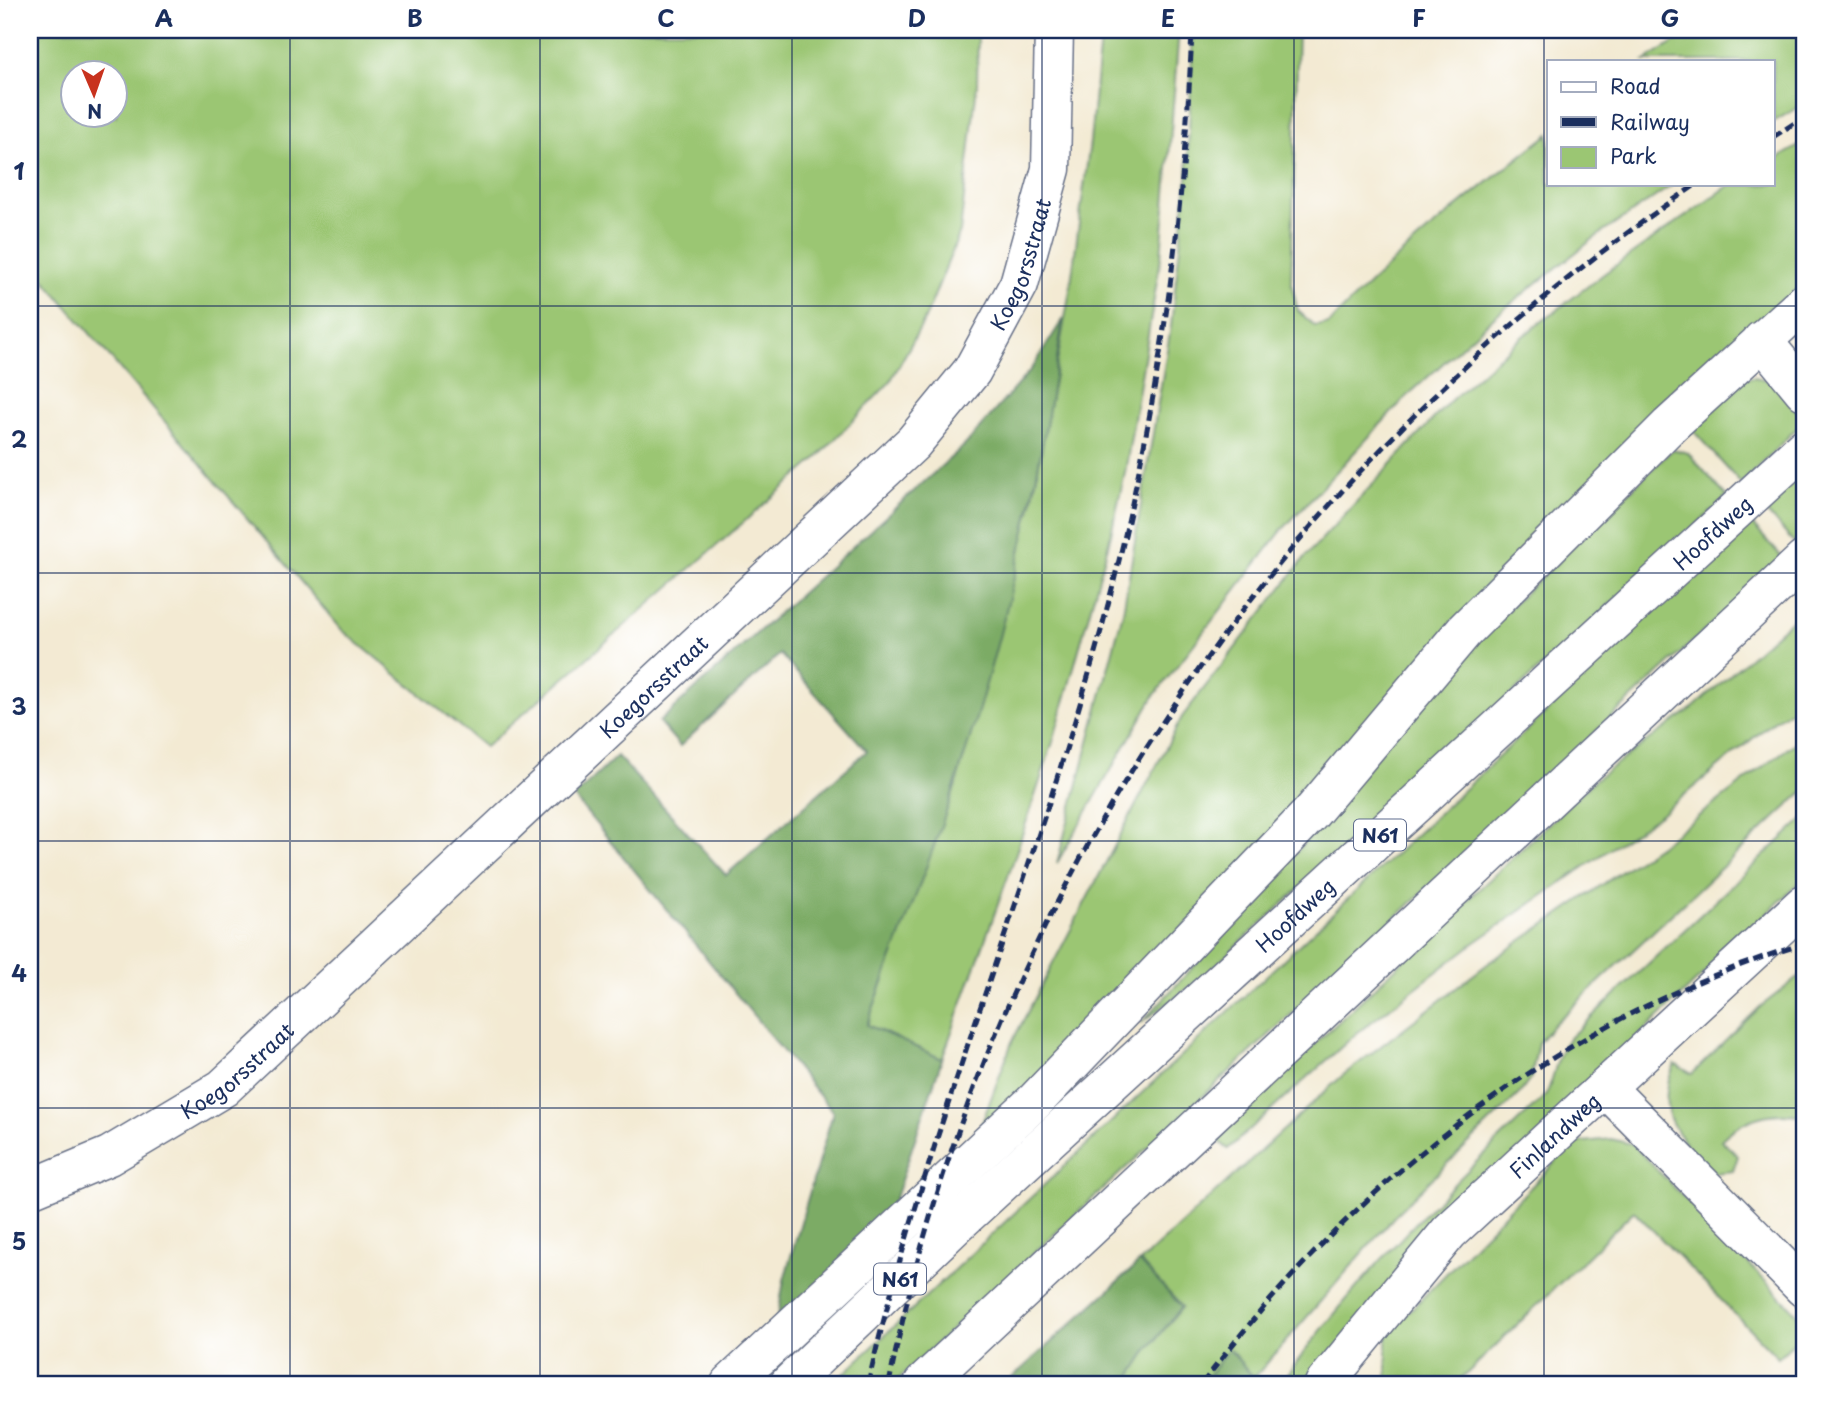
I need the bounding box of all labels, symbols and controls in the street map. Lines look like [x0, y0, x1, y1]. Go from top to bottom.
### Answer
text: A [155, 0, 173, 35]
text: B [407, 0, 423, 35]
text: C [657, 0, 675, 35]
text: D [908, 0, 926, 35]
text: E [1161, 0, 1175, 35]
text: F [1412, 0, 1426, 35]
text: G [1661, 0, 1679, 35]
north arrow [60, 60, 130, 130]
legend [1547, 60, 1774, 186]
text: Road [1610, 69, 1661, 101]
text: N [87, 98, 103, 126]
text: Railway [1610, 105, 1690, 137]
text: Park [1610, 139, 1657, 171]
text: 1 [14, 153, 25, 188]
street label: Koegorsstraat [981, 194, 1058, 336]
text: 2 [11, 421, 27, 456]
street label: Hoofdweg [1665, 487, 1759, 577]
street label: Koegorsstraat [591, 627, 715, 745]
text: 3 [11, 688, 27, 723]
road number: N61 [1354, 820, 1406, 850]
street label: Hoofdweg [1248, 870, 1342, 960]
text: 4 [11, 955, 27, 990]
street label: Koegorsstraat [174, 1014, 301, 1126]
street label: Finlandweg [1501, 1084, 1607, 1185]
text: 5 [12, 1223, 26, 1258]
road number: N61 [874, 1264, 926, 1294]

